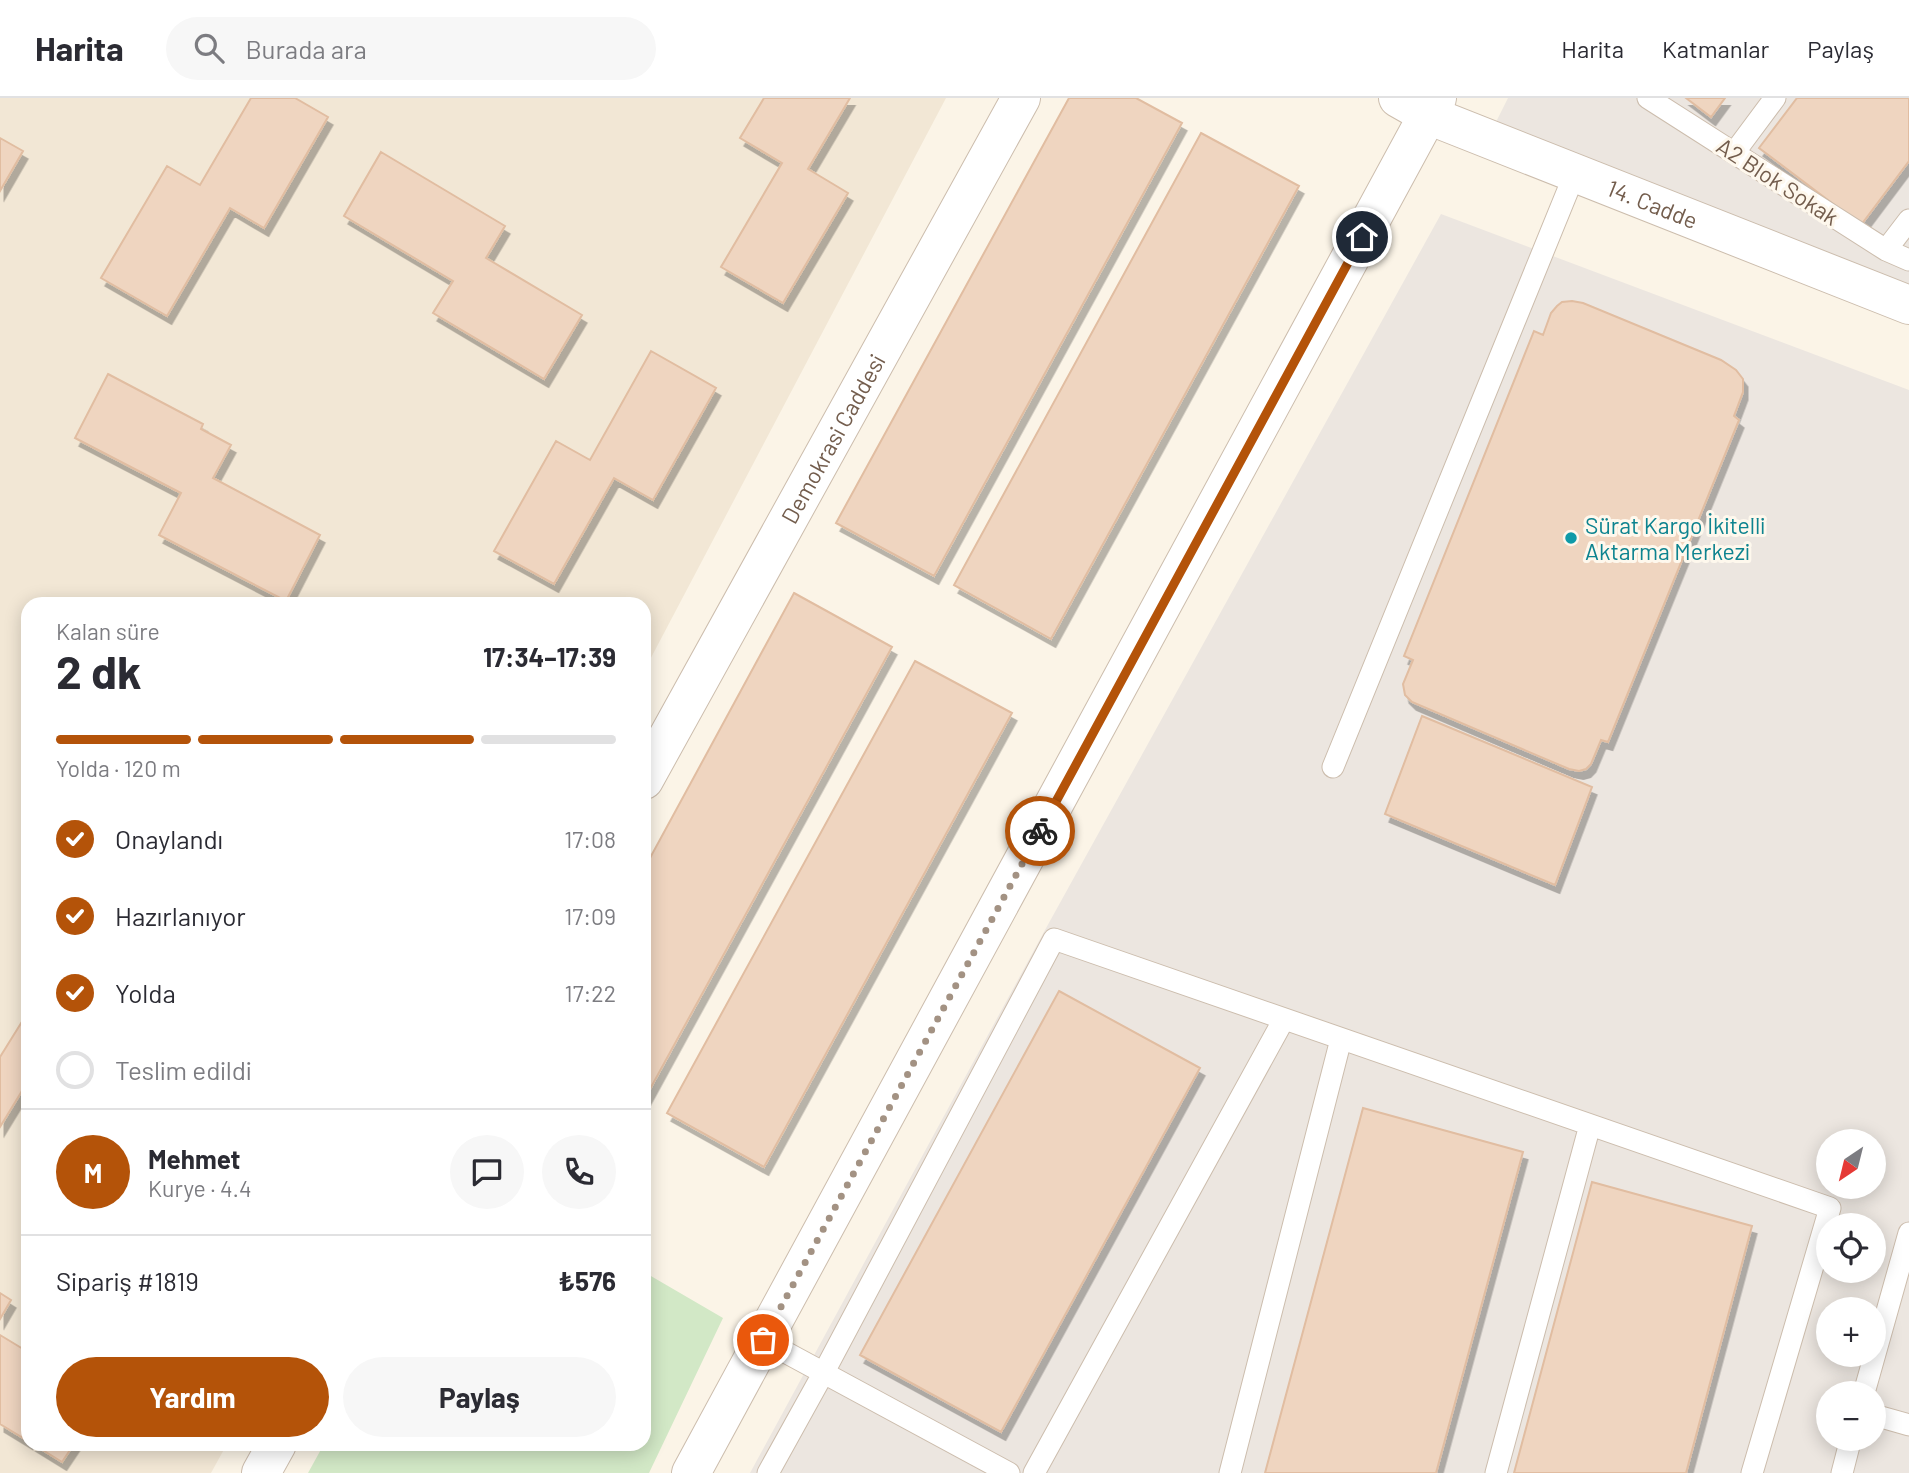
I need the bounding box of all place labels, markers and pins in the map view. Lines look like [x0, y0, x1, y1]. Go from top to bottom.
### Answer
pin [1332, 207, 1392, 267]
place label: Sürat Kargo İkitelli Aktarma Merkezi [1585, 511, 1765, 565]
marker: Sürat Kargo İkitelli Aktarma Merkezi [1563, 530, 1579, 546]
pin [733, 1310, 793, 1370]

